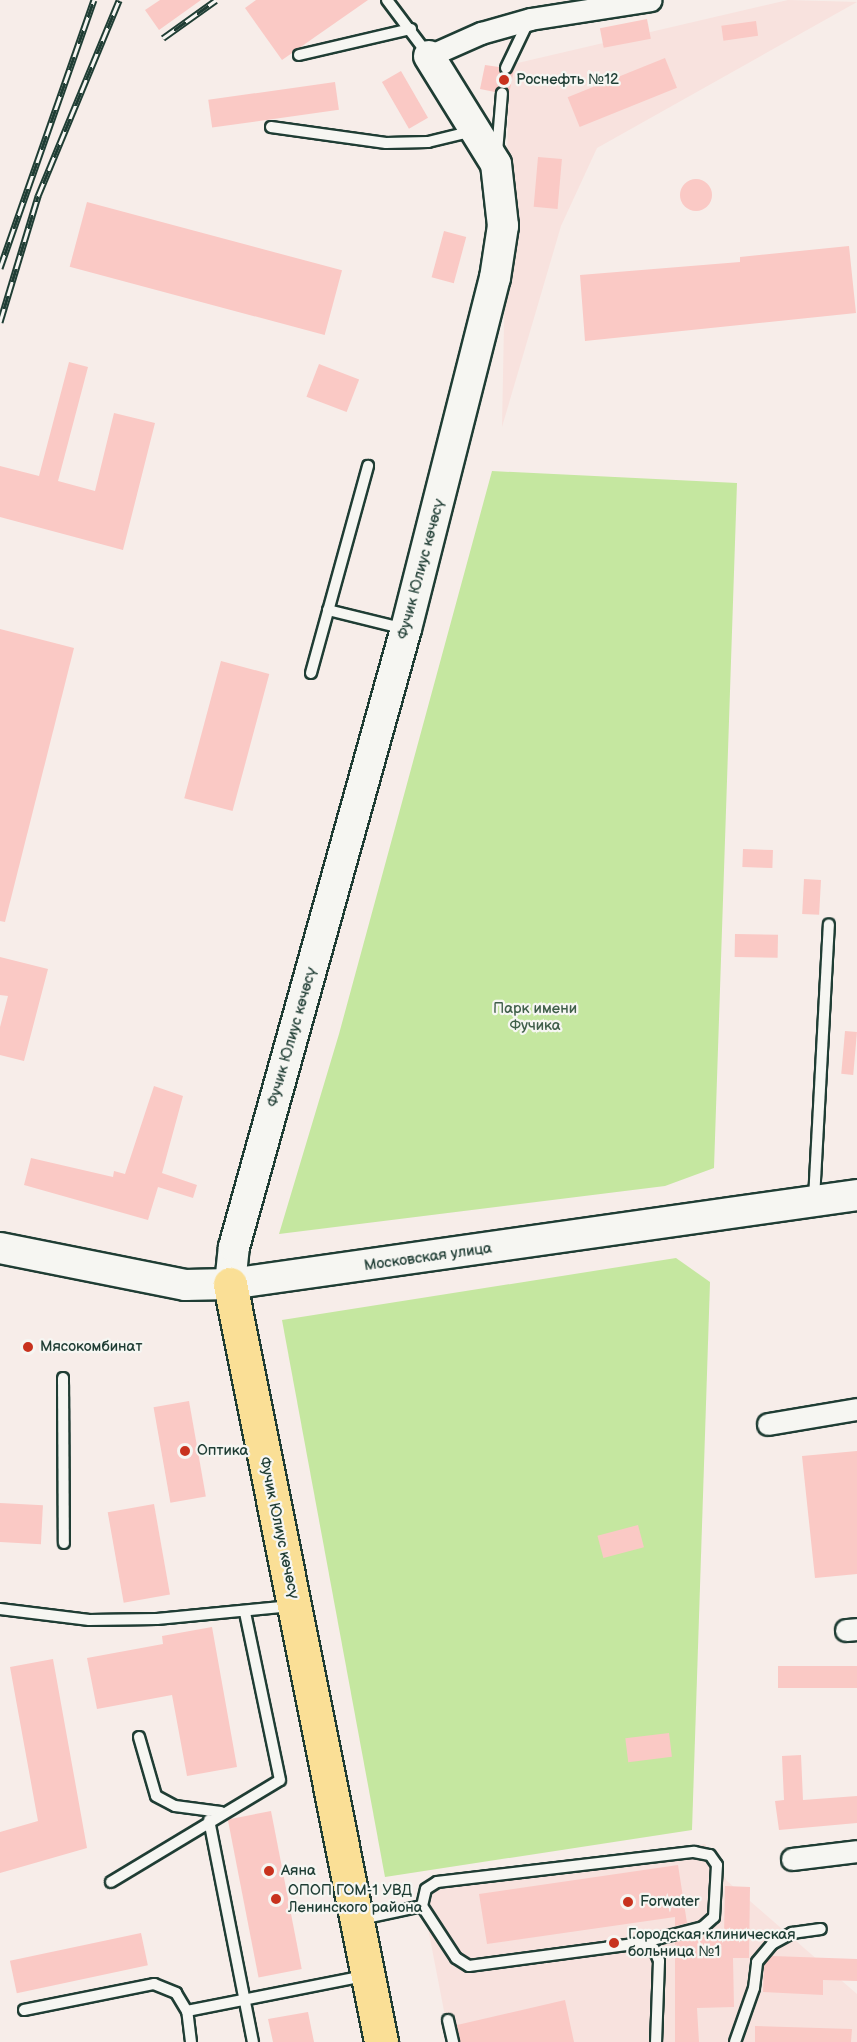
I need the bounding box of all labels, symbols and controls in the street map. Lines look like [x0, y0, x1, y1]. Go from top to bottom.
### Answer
place label: Роснефть №12 [516, 71, 619, 89]
marker: Роснефть №12 [497, 73, 511, 87]
street label: Фучик Юлиус көчөсү [394, 497, 448, 641]
street label: Фучик Юлиус көчөсү [263, 965, 321, 1109]
park label: Парк имени Фучика [493, 999, 577, 1034]
street label: Московская улица [363, 1239, 493, 1275]
place label: Мясокомбинат [40, 1338, 142, 1356]
marker: Мясокомбинат [21, 1340, 35, 1354]
place label: Оптика [197, 1442, 248, 1460]
marker: Оптика [178, 1444, 192, 1458]
street label: Фучик Юлиус көчөсү [255, 1455, 303, 1601]
place label: Аяна [281, 1862, 316, 1880]
marker: Аяна [262, 1864, 276, 1878]
place label: ОПОП ГОМ-1 УВД Ленинского района [288, 1881, 423, 1916]
marker: ОПОП ГОМ-1 УВД Ленинского района [269, 1892, 283, 1906]
place label: Forwater [640, 1893, 699, 1911]
marker: Forwater [621, 1895, 635, 1909]
place label: Городская клиническая больница №1 [628, 1925, 796, 1960]
marker: Городская клиническая больница №1 [605, 1934, 623, 1952]

